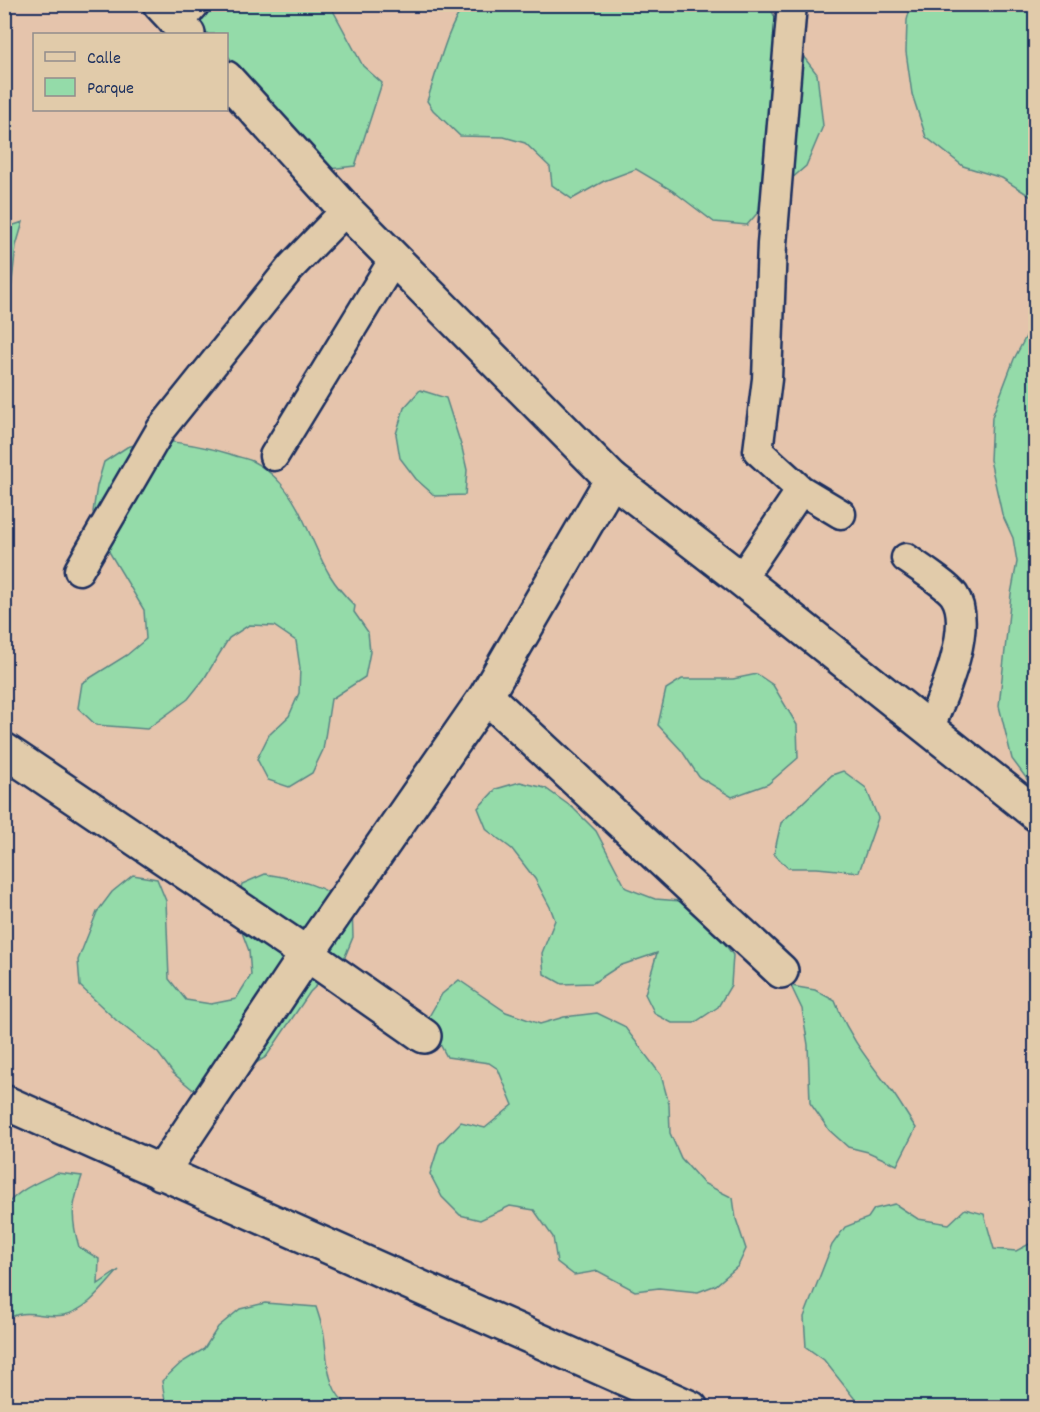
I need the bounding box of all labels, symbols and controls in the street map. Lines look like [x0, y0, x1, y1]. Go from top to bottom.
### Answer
legend [33, 33, 228, 111]
text: Calle [87, 47, 121, 72]
text: Parque [87, 77, 134, 102]

